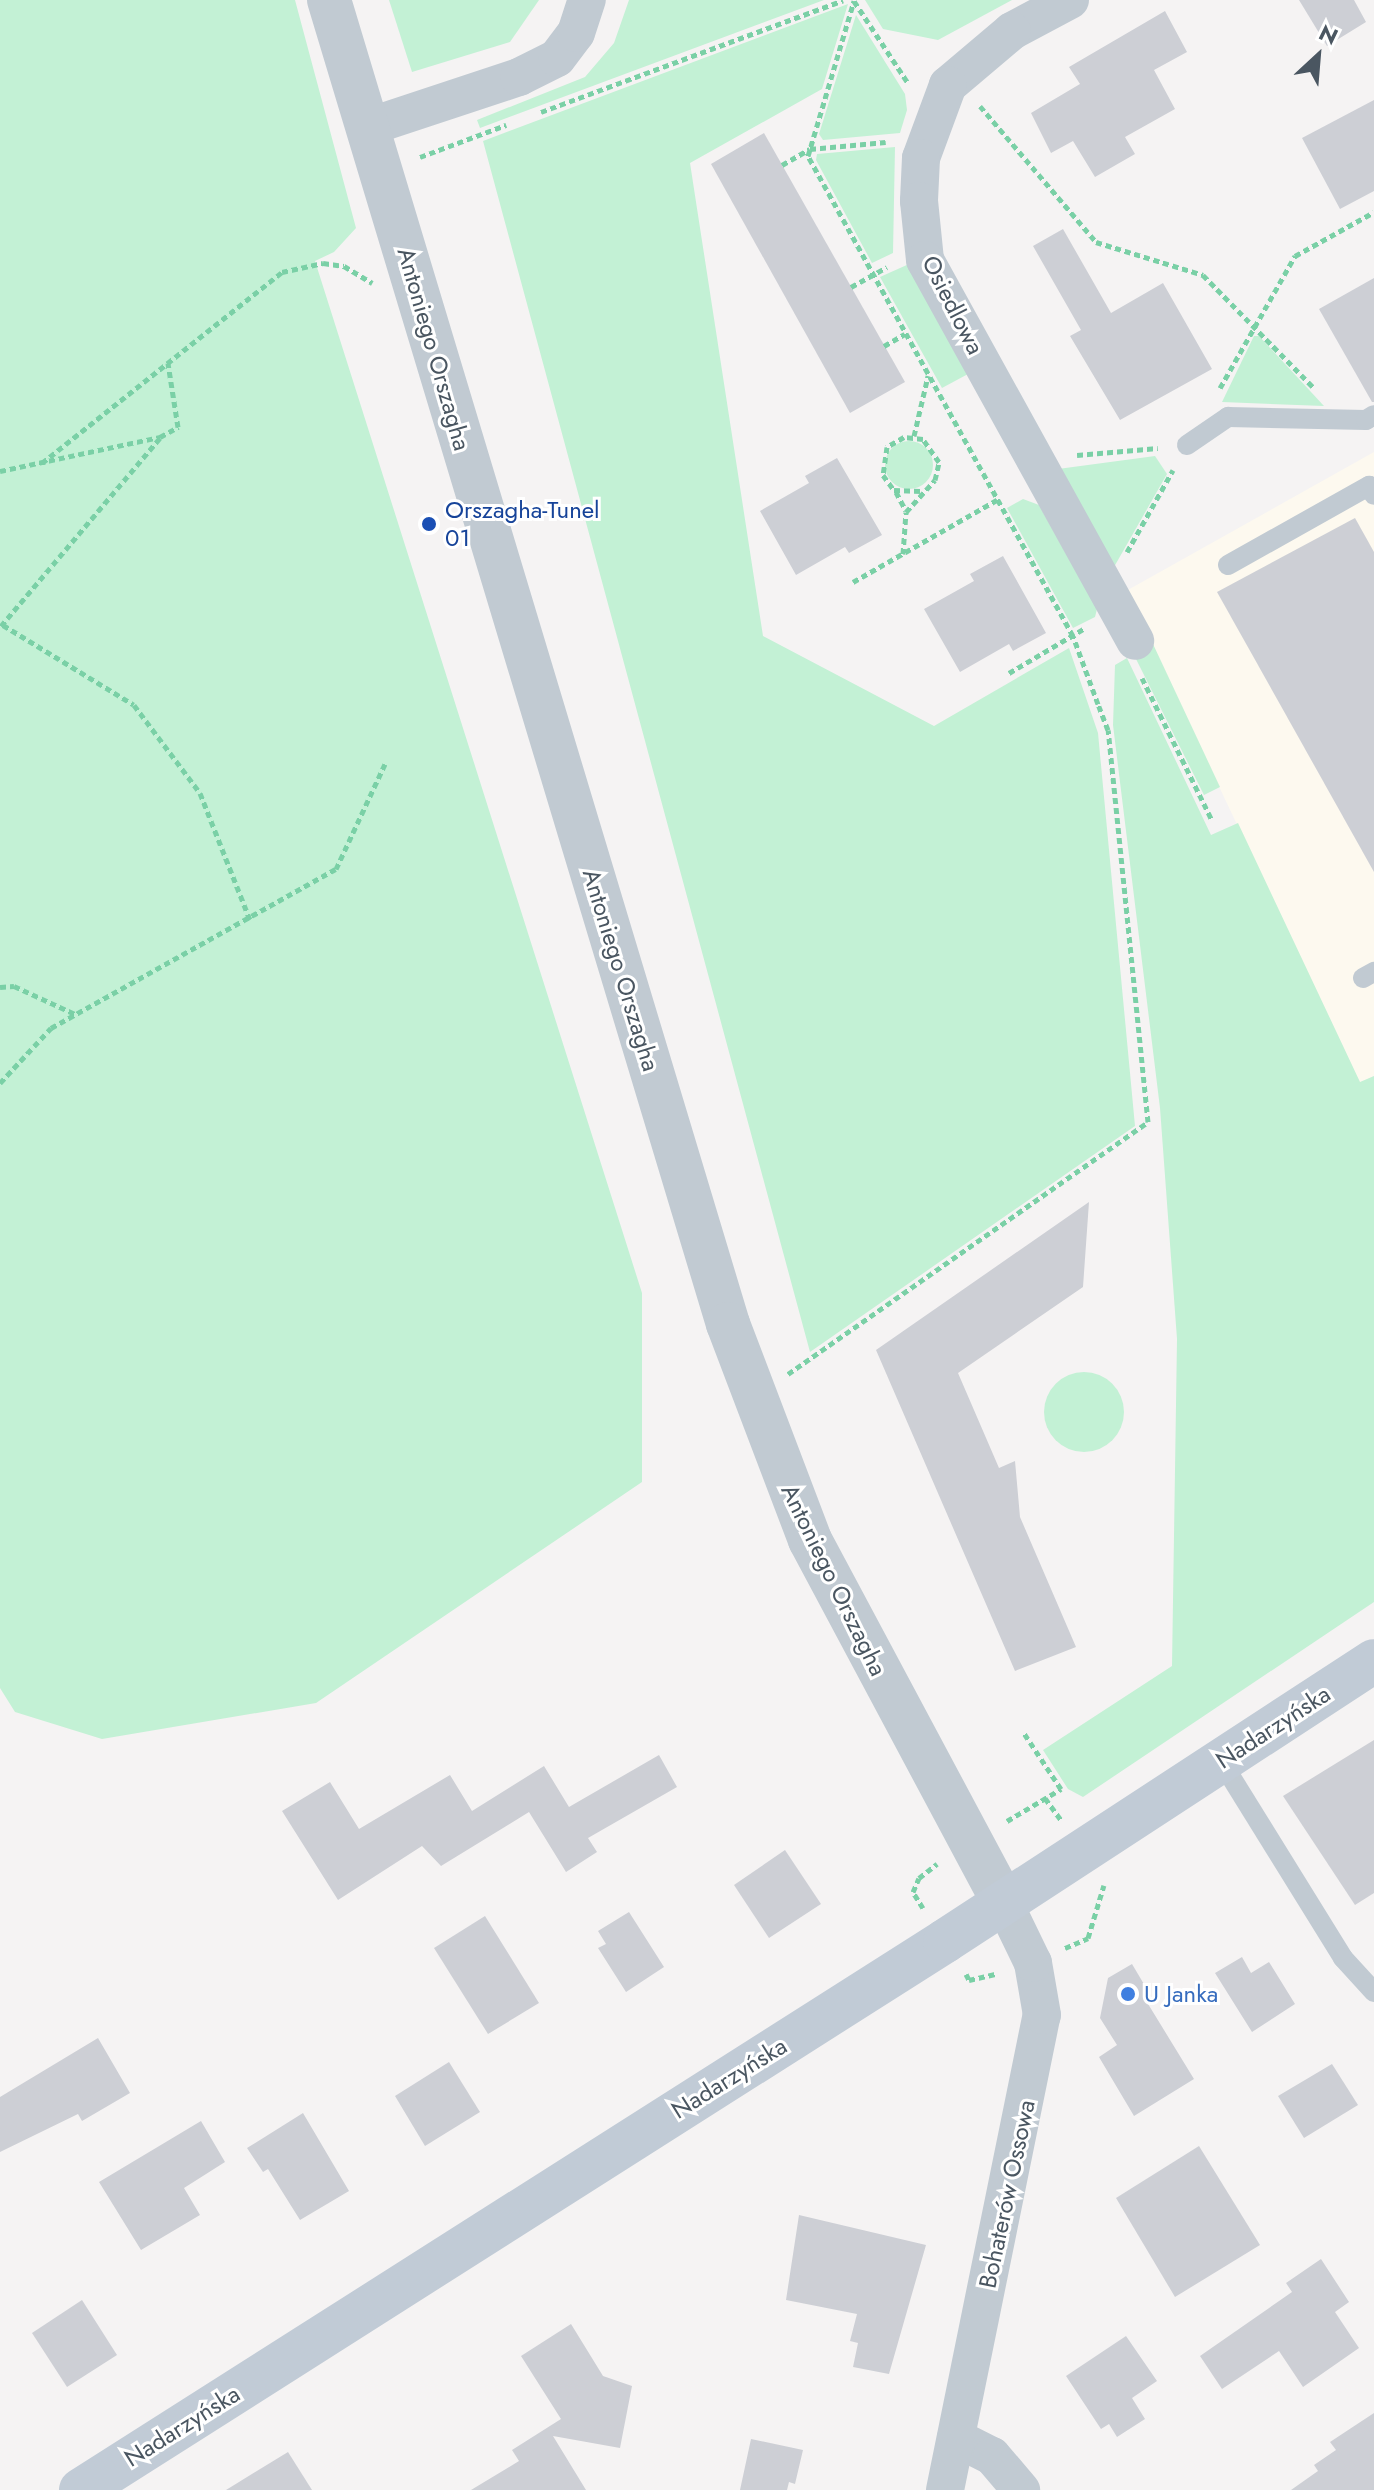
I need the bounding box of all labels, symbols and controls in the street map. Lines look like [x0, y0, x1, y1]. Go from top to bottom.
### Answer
north arrow [1278, 16, 1358, 96]
text: N [1314, 16, 1343, 53]
street label: Antoniego Orszagha [391, 244, 477, 454]
street label: Osiedlowa [916, 251, 990, 359]
place label: Orszagha-Tunel 01 [445, 496, 600, 552]
marker: Orszagha-Tunel 01 [420, 515, 438, 533]
street label: Antoniego Orszagha [577, 865, 665, 1075]
street label: Antoniego Orszagha [775, 1479, 893, 1681]
street label: Nadarzyńska [1210, 1679, 1336, 1775]
place label: U Janka [1144, 1980, 1218, 2008]
marker: U Janka [1119, 1985, 1137, 2003]
street label: Nadarzyńska [666, 2031, 792, 2125]
street label: Bohaterów Ossowa [973, 2097, 1041, 2291]
street label: Nadarzyńska [119, 2379, 245, 2473]

